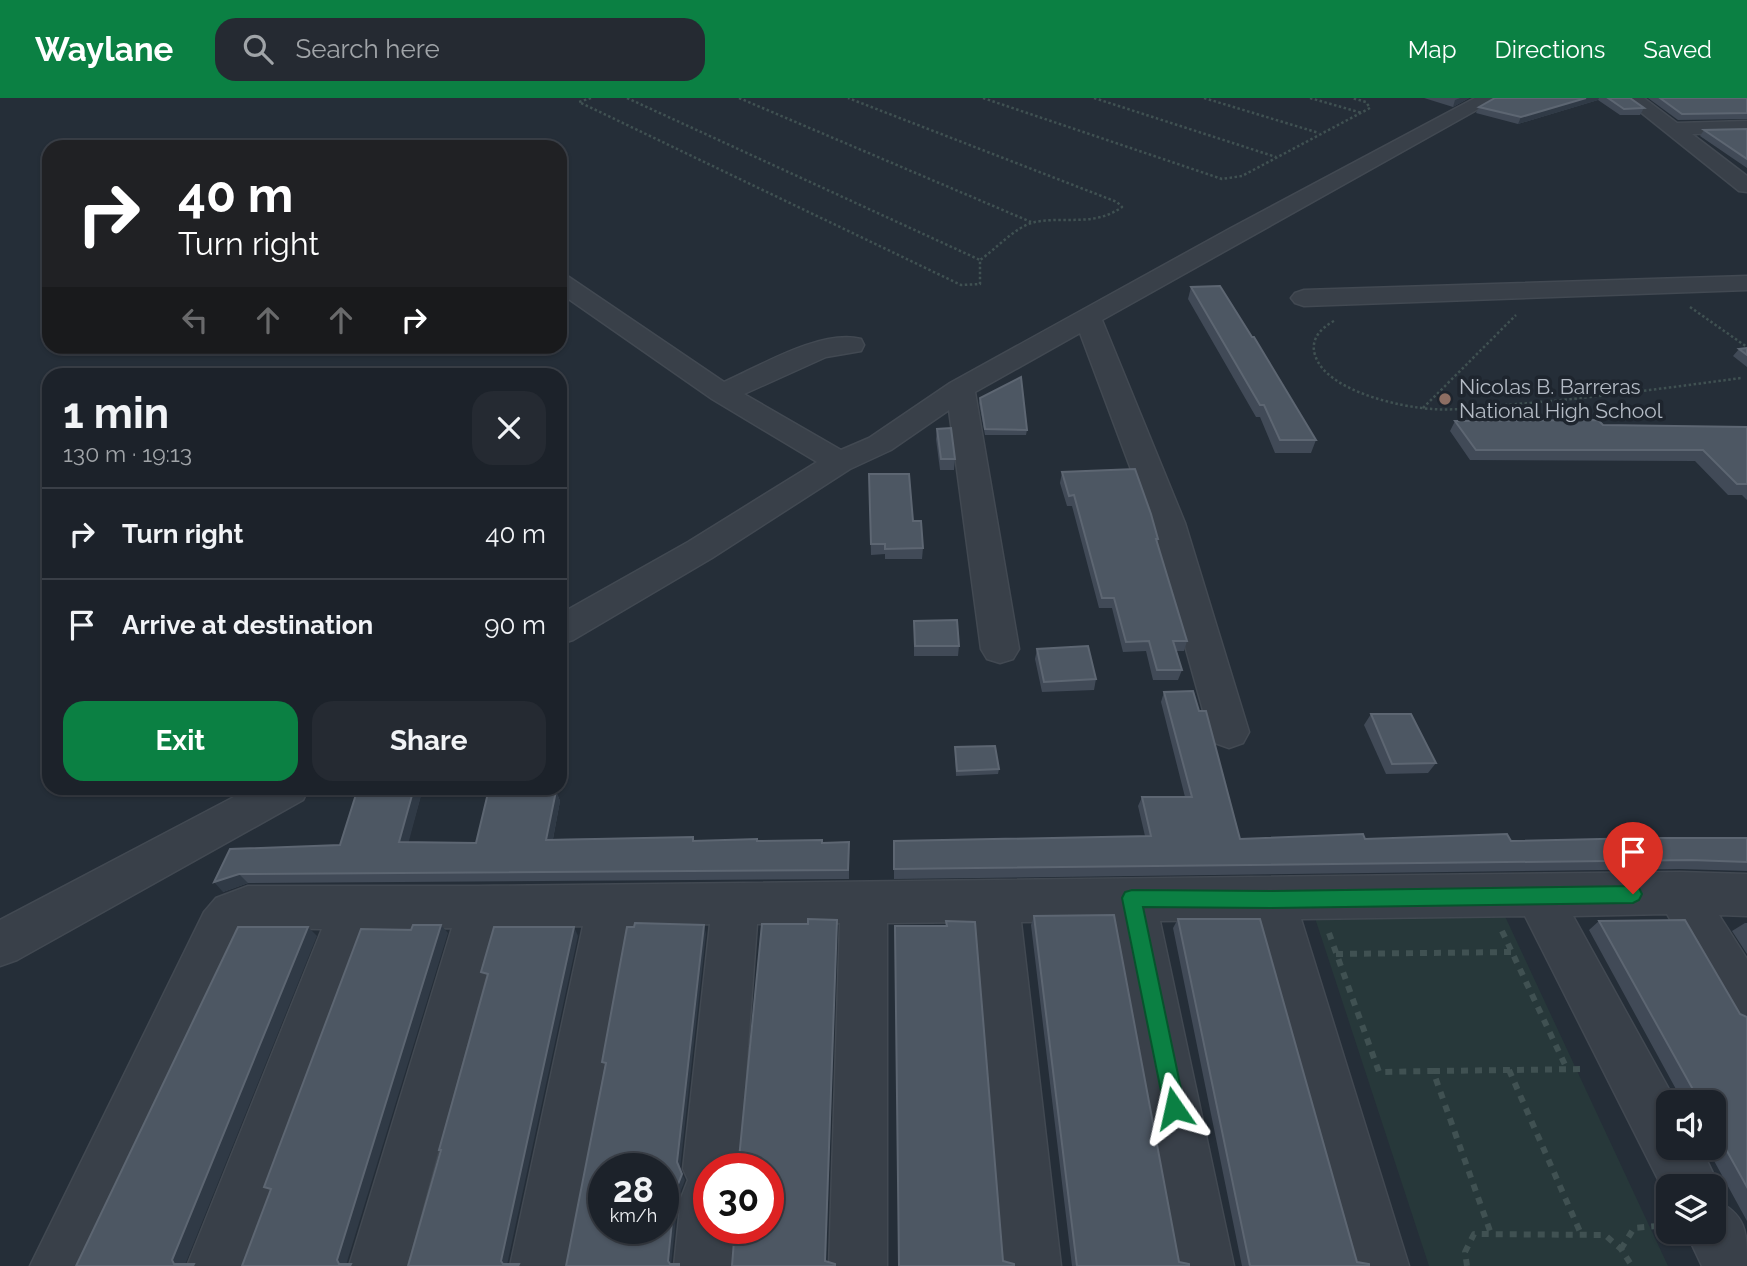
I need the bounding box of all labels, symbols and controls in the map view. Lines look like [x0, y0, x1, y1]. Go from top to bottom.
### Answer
search box [215, 18, 705, 81]
text: Waylane [35, 30, 173, 69]
icon: search [239, 30, 277, 68]
text: Search here [295, 34, 440, 64]
text: Map [1408, 35, 1457, 64]
text: Directions [1495, 35, 1605, 64]
text: Saved [1643, 35, 1712, 64]
text: 40 m [178, 166, 293, 223]
icon: right [63, 168, 154, 259]
text: Turn right [178, 225, 319, 262]
icon: left [176, 301, 214, 339]
icon: ahead [249, 301, 287, 339]
icon: ahead [322, 301, 360, 339]
icon: right [395, 301, 433, 339]
place label: Nicolas B. Barreras National High School [1459, 374, 1663, 423]
text: 1 min [63, 389, 169, 438]
button: close [472, 391, 546, 465]
marker: Nicolas B. Barreras National High School [1437, 391, 1453, 407]
text: 130 m · 19:13 [63, 440, 192, 467]
icon: right [63, 515, 101, 553]
text: Turn right [122, 519, 243, 549]
text: 40 m [485, 519, 546, 549]
icon: arrive [63, 606, 101, 644]
text: Arrive at destination [122, 610, 373, 640]
text: 90 m [484, 610, 546, 640]
button: Exit [63, 701, 298, 781]
button: Share [312, 701, 546, 781]
pin [1603, 822, 1663, 894]
icon: arrive [1614, 833, 1652, 871]
position arrow [1137, 1071, 1211, 1145]
map controls [1656, 1090, 1726, 1244]
button: sound [1656, 1090, 1726, 1160]
speed limit sign: 30 [693, 1153, 784, 1244]
text: 28 [613, 1169, 654, 1210]
button: layers [1656, 1174, 1726, 1244]
text: km/h [610, 1205, 657, 1226]

